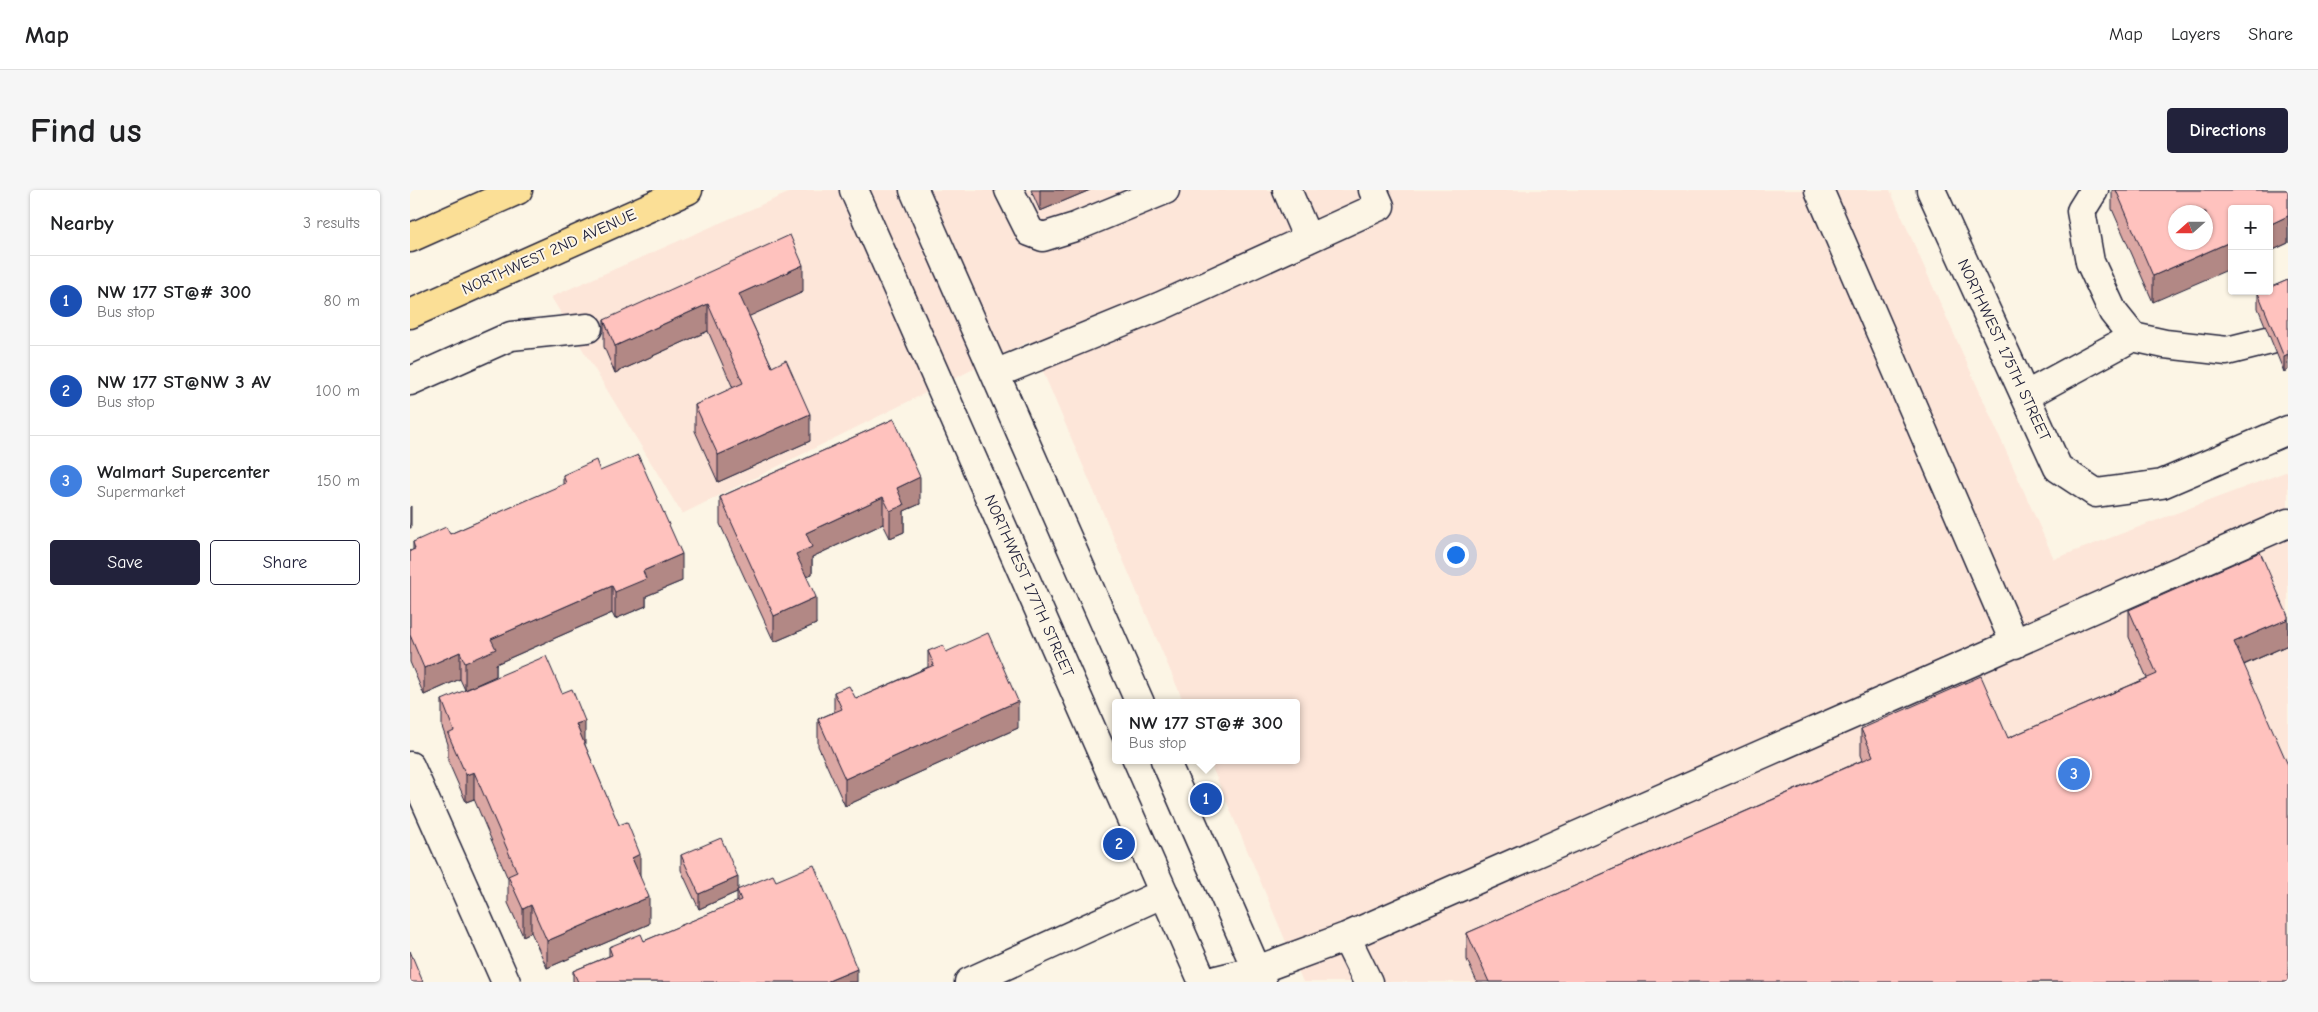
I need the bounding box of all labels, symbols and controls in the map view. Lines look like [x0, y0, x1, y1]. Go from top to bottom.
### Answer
text: Map [25, 21, 69, 49]
text: Map [2109, 24, 2143, 45]
text: Layers [2171, 24, 2220, 45]
text: Share [2248, 24, 2293, 45]
button: Directions [2167, 108, 2288, 153]
text: Find us [30, 110, 142, 151]
street label: NORTHWEST 2ND AVENUE [459, 205, 639, 299]
north arrow [2168, 205, 2213, 250]
map controls [2228, 205, 2273, 295]
button: + [2228, 205, 2273, 250]
text: Nearby [50, 211, 114, 235]
text: 3 results [303, 214, 360, 232]
button: − [2228, 250, 2273, 295]
street label: NORTHWEST 175TH STREET [1954, 256, 2054, 444]
text: NW 177 ST@# 300 [97, 281, 251, 303]
text: 1 [63, 292, 69, 310]
text: 80 m [323, 292, 360, 310]
text: Bus stop [97, 303, 155, 321]
text: NW 177 ST@NW 3 AV [97, 371, 271, 393]
text: 2 [62, 382, 70, 400]
text: 100 m [316, 382, 360, 400]
text: Bus stop [97, 393, 155, 411]
text: Walmart Supercenter [97, 461, 270, 483]
text: 3 [62, 472, 70, 490]
text: 150 m [317, 472, 360, 490]
text: Supermarket [97, 483, 185, 501]
street label: NORTHWEST 177TH STREET [981, 492, 1078, 680]
button: Save [50, 540, 200, 585]
button: Share [210, 540, 360, 585]
your location [1443, 542, 1469, 568]
popup [1112, 699, 1300, 764]
text: NW 177 ST@# 300 [1129, 712, 1283, 734]
text: Bus stop [1129, 734, 1187, 752]
pin: 3 [2058, 755, 2090, 793]
pin: 1 [1190, 780, 1222, 818]
pin: 2 [1103, 825, 1135, 863]

